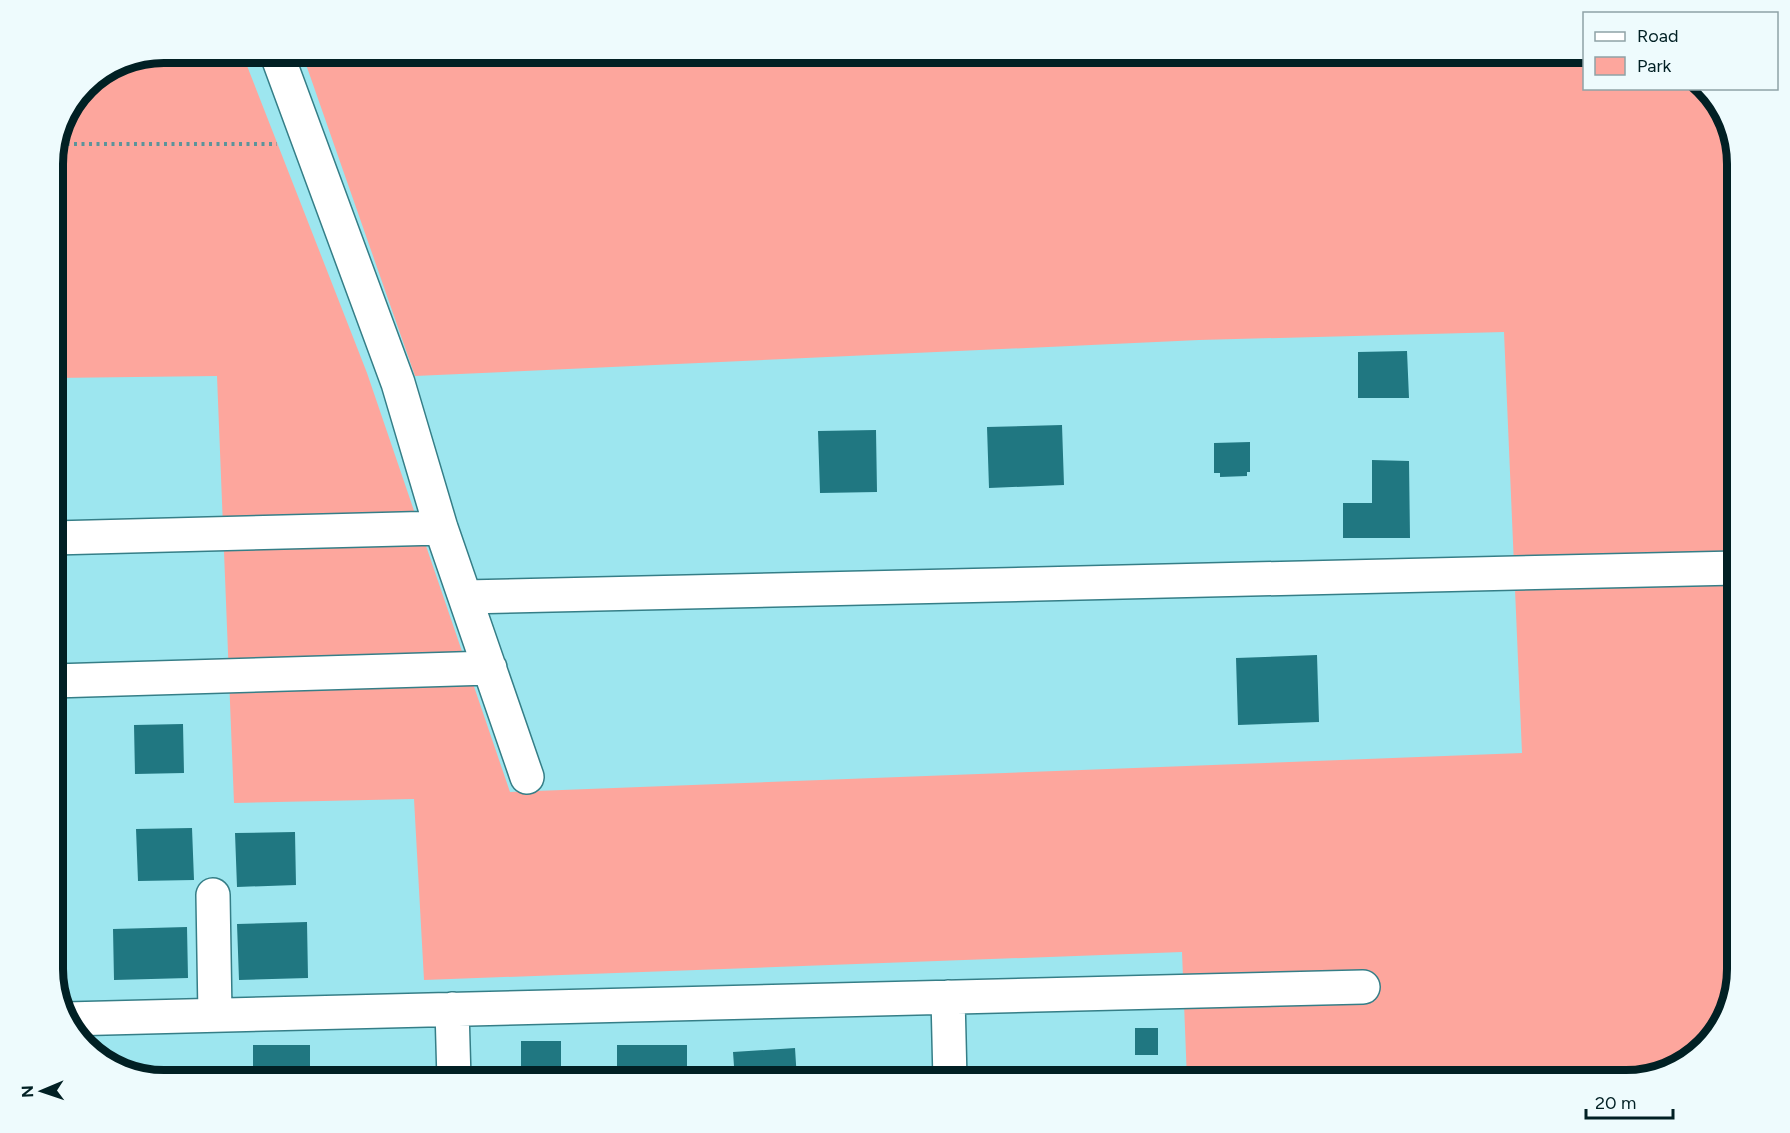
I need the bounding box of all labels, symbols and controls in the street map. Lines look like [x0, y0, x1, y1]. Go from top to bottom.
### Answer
legend [1583, 12, 1778, 90]
text: Road [1637, 25, 1678, 47]
text: Park [1637, 55, 1672, 77]
north arrow [12, 1061, 72, 1121]
scale bar [1586, 1082, 1673, 1120]
text: N [18, 1085, 37, 1098]
text: 20 m [1595, 1092, 1636, 1114]

